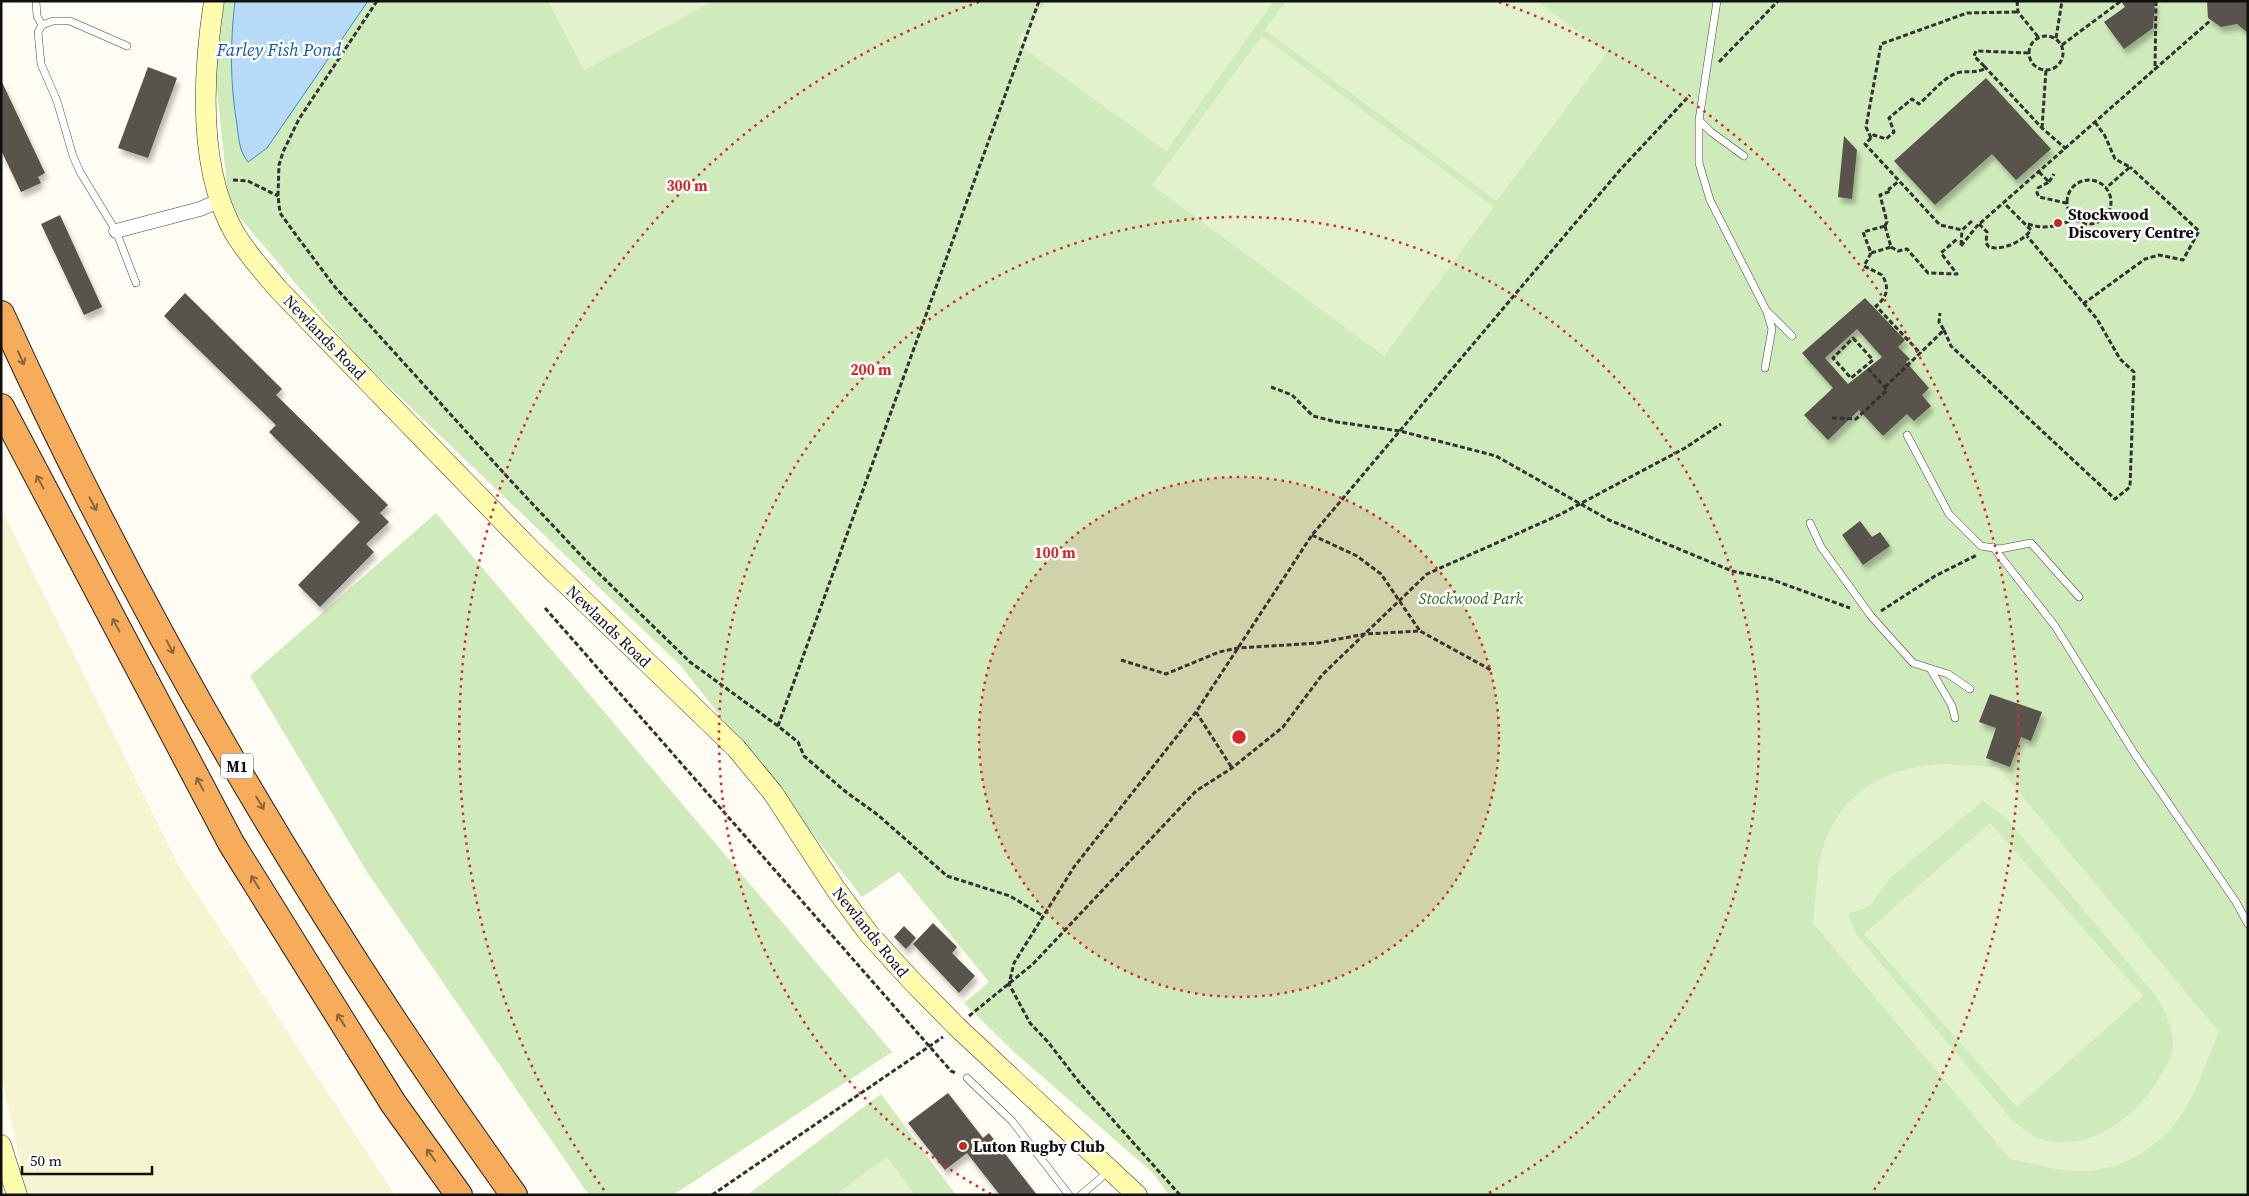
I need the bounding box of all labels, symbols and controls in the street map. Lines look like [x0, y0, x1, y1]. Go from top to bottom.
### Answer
water label: Farley Fish Pond [216, 37, 342, 62]
text: 300 m [666, 175, 708, 196]
place label: Stockwood Discovery Centre [2068, 203, 2194, 243]
marker: Stockwood Discovery Centre [2052, 217, 2064, 229]
street label: Newlands Road [279, 290, 371, 384]
one-way arrow [17, 350, 27, 365]
text: 200 m [850, 359, 892, 380]
one-way arrow [35, 474, 45, 489]
one-way arrow [89, 496, 99, 510]
text: 100 m [1034, 542, 1076, 563]
street label: Newlands Road [562, 580, 656, 672]
park label: Stockwood Park [1419, 587, 1524, 609]
one-way arrow [111, 618, 121, 633]
one-way arrow [166, 639, 175, 654]
centre of rings [1230, 728, 1248, 746]
road number: M1 [221, 754, 253, 778]
one-way arrow [195, 777, 205, 792]
one-way arrow [255, 796, 265, 810]
one-way arrow [250, 875, 260, 889]
street label: Newlands Road [828, 882, 914, 982]
one-way arrow [336, 1013, 346, 1027]
place label: Luton Rugby Club [973, 1135, 1105, 1157]
marker: Luton Rugby Club [957, 1140, 969, 1152]
scale bar [22, 1144, 152, 1176]
one-way arrow [426, 1148, 436, 1162]
text: 50 m [30, 1150, 62, 1171]

